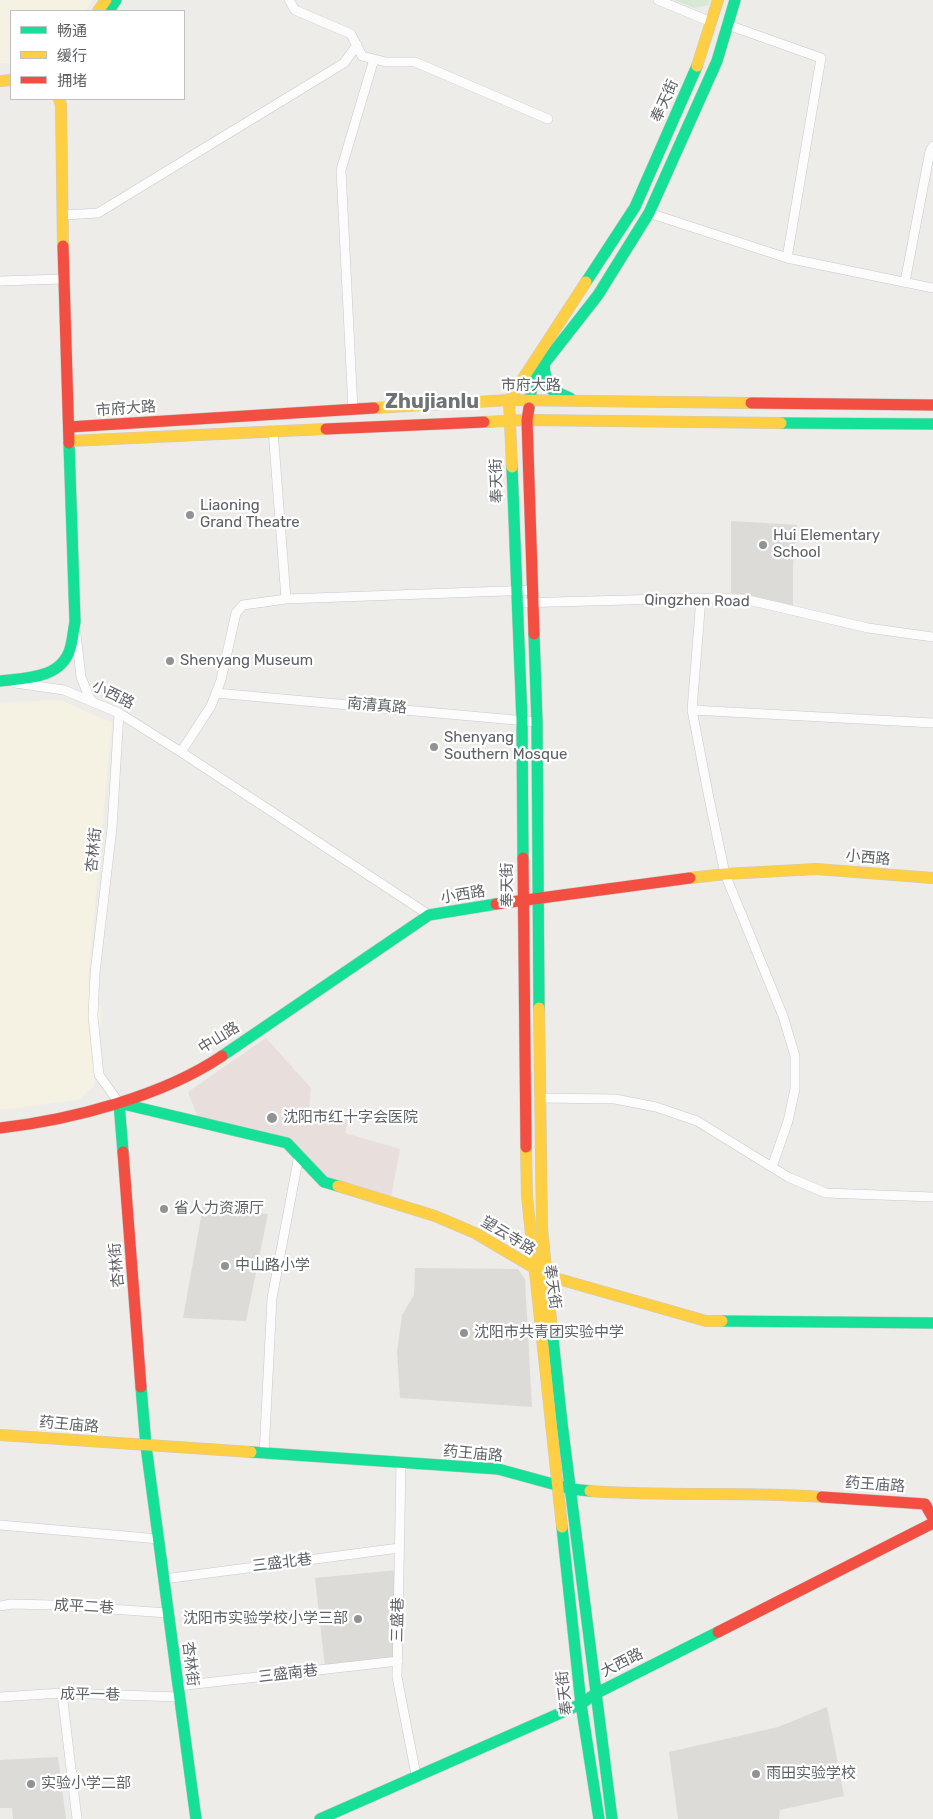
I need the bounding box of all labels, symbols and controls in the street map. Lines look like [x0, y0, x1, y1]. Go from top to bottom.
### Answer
legend [10, 10, 185, 100]
text: 畅通 [57, 22, 87, 40]
text: 缓行 [57, 47, 87, 65]
text: 拥堵 [57, 72, 87, 90]
street label: 奉天街 [648, 77, 682, 125]
street label: 市府大路 [501, 377, 561, 395]
district label: Zhujianlu [385, 390, 479, 414]
street label: 市府大路 [95, 398, 157, 420]
street label: 奉天街 [487, 458, 507, 504]
place label: Liaoning Grand Theatre [200, 497, 300, 532]
marker: Liaoning Grand Theatre [184, 509, 196, 521]
place label: Hui Elementary School [773, 527, 880, 562]
marker: Hui Elementary School [757, 539, 769, 551]
street label: Qingzhen Road [644, 591, 750, 611]
place label: Shenyang Museum [180, 652, 313, 670]
marker: Shenyang Museum [164, 655, 176, 667]
street label: 小西路 [89, 677, 137, 713]
street label: 南清真路 [346, 694, 408, 718]
place label: Shenyang Southern Mosque [444, 729, 567, 764]
marker: Shenyang Southern Mosque [428, 741, 440, 753]
street label: 杏林街 [83, 827, 105, 873]
street label: 小西路 [845, 847, 891, 869]
street label: 奉天街 [499, 863, 517, 907]
street label: 小西路 [439, 883, 487, 907]
street label: 中山路 [195, 1018, 243, 1058]
place label: 沈阳市红十字会医院 [283, 1109, 418, 1127]
marker: 沈阳市红十字会医院 [265, 1111, 279, 1125]
place label: 省人力资源厅 [174, 1200, 264, 1218]
marker: 省人力资源厅 [158, 1203, 170, 1215]
street label: 望云寺路 [478, 1213, 538, 1259]
street label: 杏林街 [106, 1242, 128, 1288]
place label: 中山路小学 [235, 1257, 310, 1275]
marker: 中山路小学 [219, 1260, 231, 1272]
street label: 奉天街 [540, 1263, 564, 1311]
place label: 沈阳市共青团实验中学 [474, 1324, 624, 1342]
marker: 沈阳市共青团实验中学 [458, 1327, 470, 1339]
street label: 药王庙路 [38, 1413, 100, 1437]
street label: 药王庙路 [442, 1442, 504, 1466]
street label: 药王庙路 [844, 1474, 906, 1496]
street label: 三盛北巷 [251, 1550, 313, 1576]
street label: 成平二巷 [54, 1596, 114, 1618]
street label: 三盛巷 [389, 1597, 407, 1643]
place label: 沈阳市实验学校小学三部 [183, 1610, 348, 1628]
marker: 沈阳市实验学校小学三部 [352, 1613, 364, 1625]
street label: 杏林街 [178, 1641, 202, 1687]
street label: 大西路 [598, 1645, 646, 1681]
street label: 三盛南巷 [257, 1661, 319, 1687]
street label: 奉天街 [553, 1670, 577, 1716]
street label: 成平一巷 [60, 1685, 120, 1705]
place label: 雨田实验学校 [766, 1765, 856, 1783]
marker: 雨田实验学校 [750, 1768, 762, 1780]
place label: 实验小学二部 [41, 1775, 131, 1793]
marker: 实验小学二部 [25, 1778, 37, 1790]

